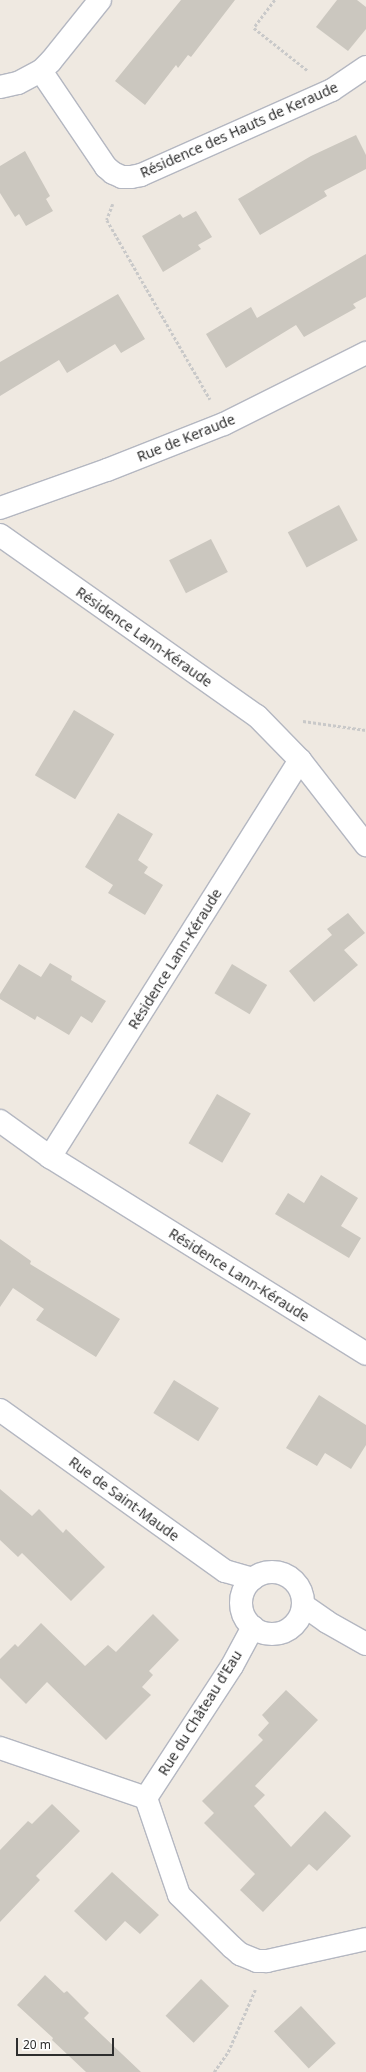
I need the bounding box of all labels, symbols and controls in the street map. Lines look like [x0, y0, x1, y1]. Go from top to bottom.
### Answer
street label: Résidence des Hauts de Keraude [138, 79, 340, 181]
street label: Rue de Keraude [135, 411, 237, 465]
street label: Résidence Lann-Kéraude [73, 584, 215, 690]
street label: Résidence Lann-Kéraude [125, 886, 225, 1032]
street label: Résidence Lann-Kéraude [166, 1225, 312, 1325]
street label: Rue de Saint-Maude [66, 1453, 182, 1545]
street label: Rue du Château d'Eau [155, 1647, 245, 1779]
scale bar [18, 2030, 116, 2056]
text: 20 m [23, 2036, 51, 2053]

